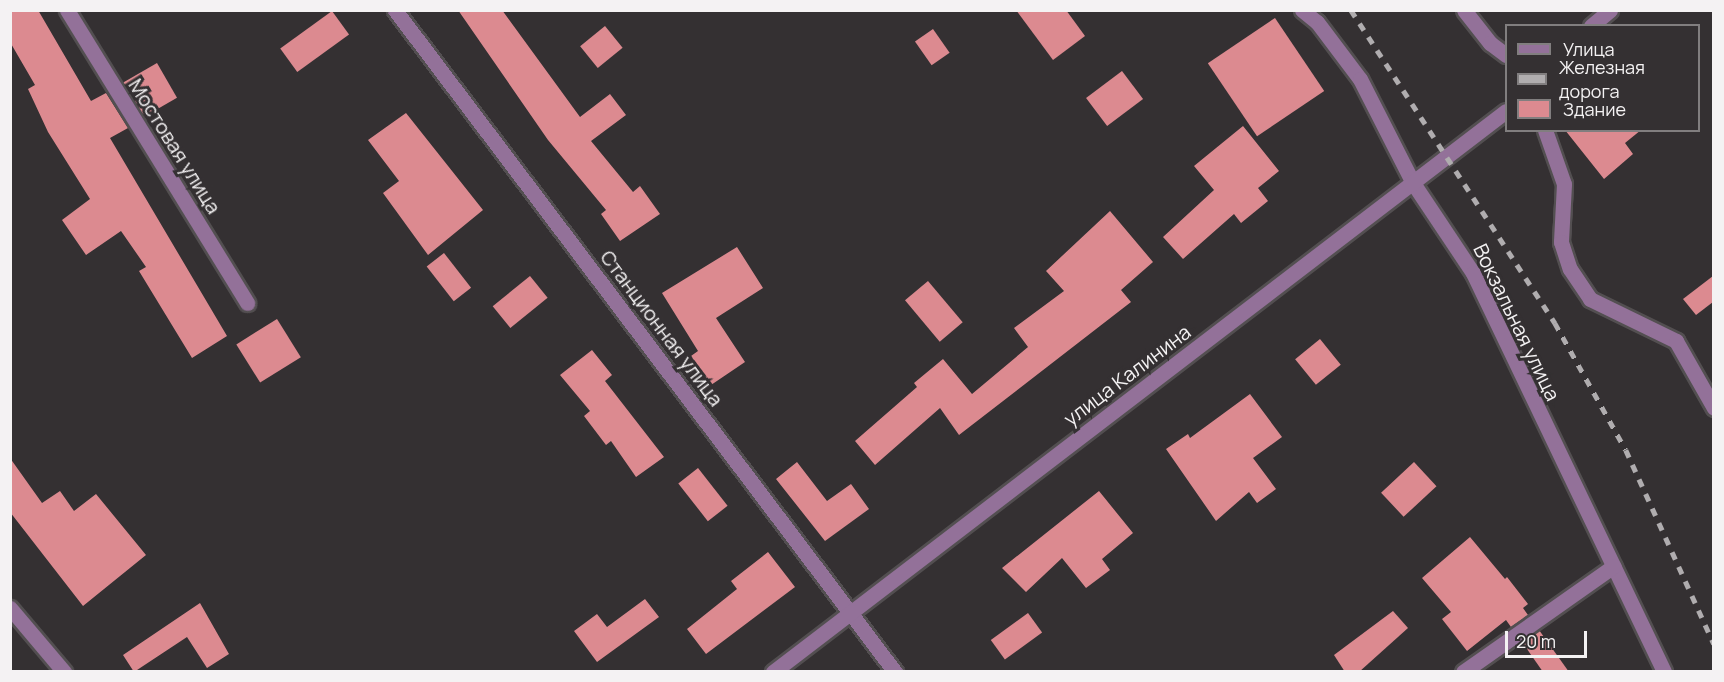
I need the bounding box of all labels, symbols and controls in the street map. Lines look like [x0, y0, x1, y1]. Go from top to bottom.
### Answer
legend [1505, 24, 1700, 132]
text: Улица [1563, 37, 1615, 61]
text: Железная дорога [1559, 55, 1645, 103]
street label: Мостовая улица [124, 74, 226, 218]
text: Здание [1563, 97, 1626, 121]
street label: Вокзальная улица [1469, 240, 1565, 404]
street label: Станционная улица [596, 245, 728, 411]
street label: улица Калинина [1059, 320, 1195, 430]
scale bar [1508, 619, 1590, 657]
text: 20 m [1516, 629, 1556, 653]

